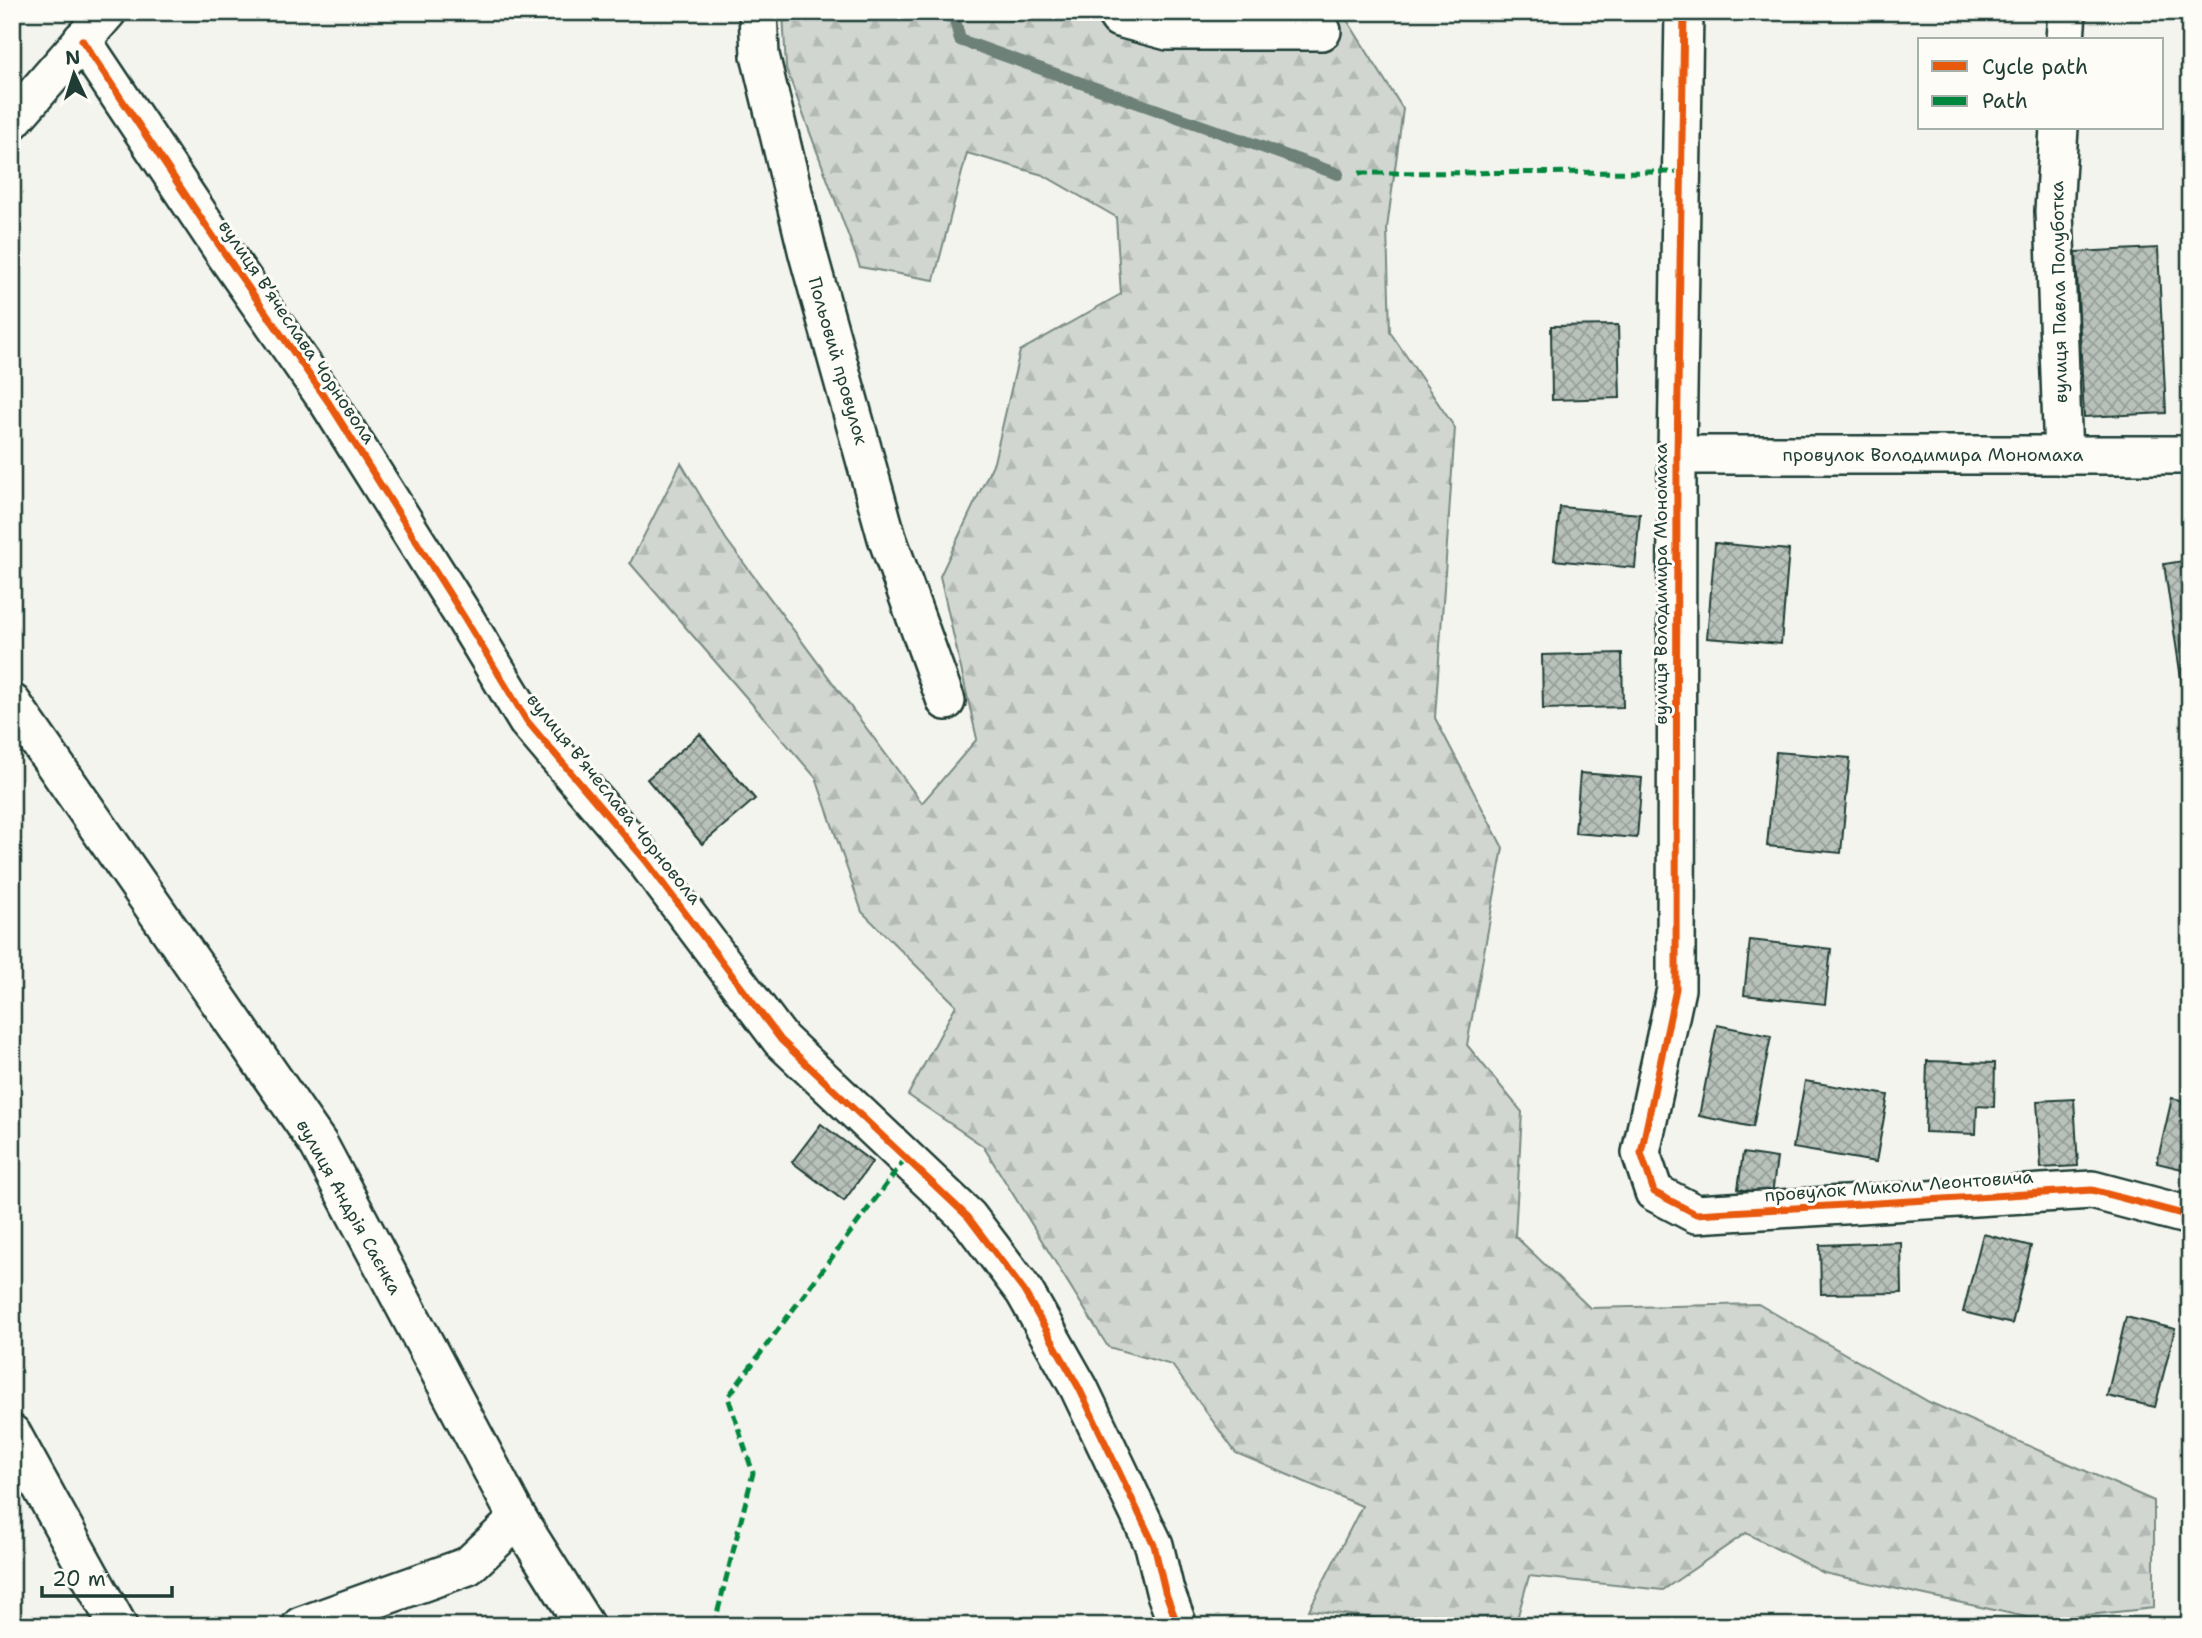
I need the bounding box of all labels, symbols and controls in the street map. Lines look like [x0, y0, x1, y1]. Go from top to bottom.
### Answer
north arrow [38, 38, 108, 108]
legend [1918, 38, 2164, 130]
text: N [64, 45, 81, 71]
text: Cycle path [1982, 53, 2088, 81]
text: Path [1982, 87, 2028, 115]
street label: вулиця Павла Полуботка [2045, 181, 2073, 403]
street label: вулиця Вʼячеслава Чорновола [213, 215, 381, 449]
street label: Польовий провулок [803, 274, 874, 448]
street label: вулиця Володимира Мономаха [1649, 443, 1673, 725]
street label: провулок Володимира Мономаха [1783, 443, 2083, 467]
street label: вулиця Вʼячеслава Чорновола [521, 689, 707, 909]
street label: вулиця Андрія Саєнка [291, 1115, 407, 1299]
street label: провулок Миколи Леонтовича [1764, 1165, 2034, 1207]
scale bar [42, 1554, 172, 1598]
text: 20 m [52, 1565, 106, 1593]

